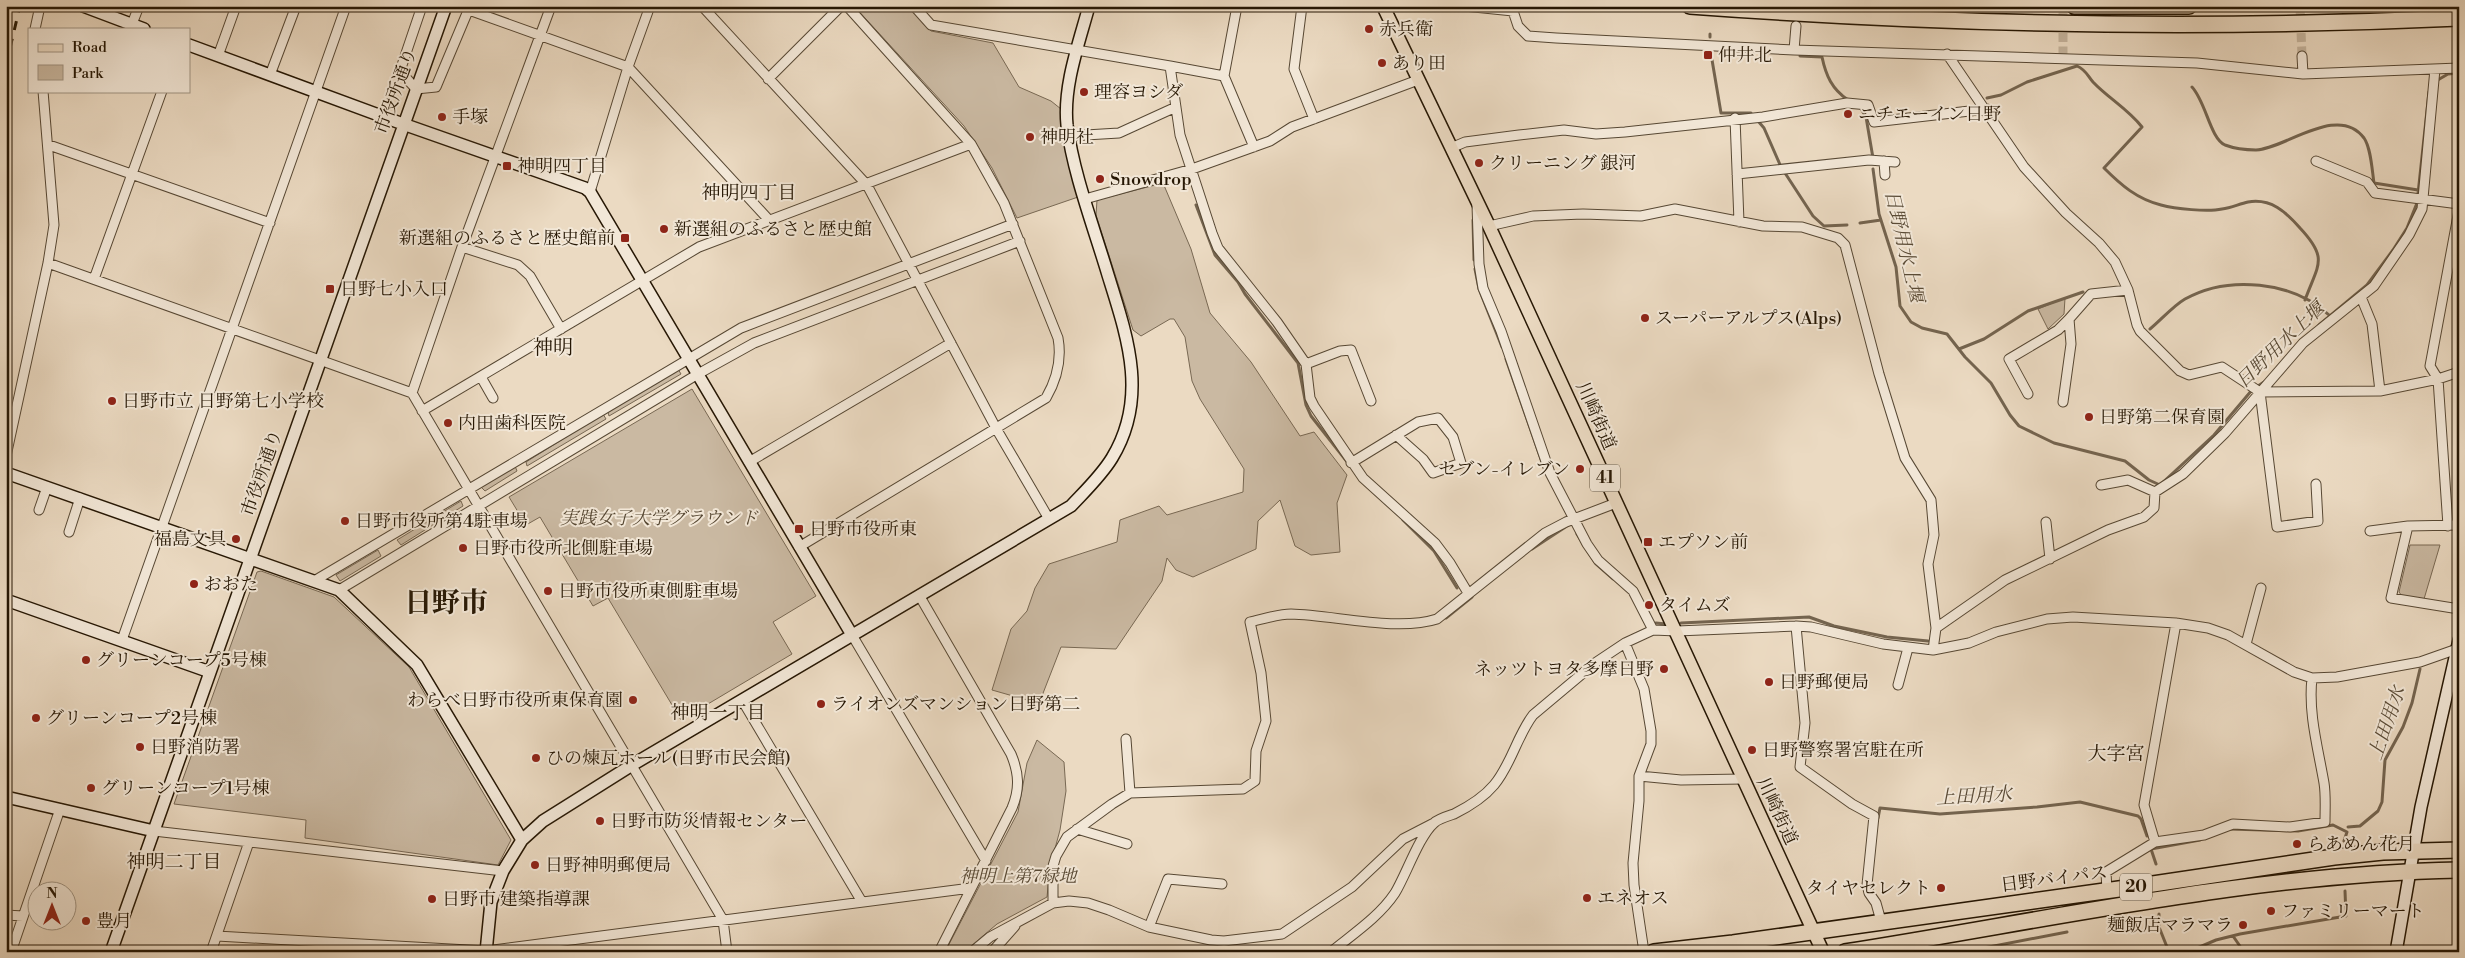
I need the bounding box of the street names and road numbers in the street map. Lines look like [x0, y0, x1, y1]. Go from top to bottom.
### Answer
street label: 市役所通り [370, 45, 422, 137]
street label: 川崎街道 [1571, 378, 1621, 454]
street label: 市役所通り [236, 427, 288, 519]
road number: 41 [1590, 464, 1620, 492]
street label: 川崎街道 [1751, 774, 1803, 848]
street label: 日野バイパス [1999, 861, 2109, 897]
road number: 20 [2120, 874, 2152, 900]

